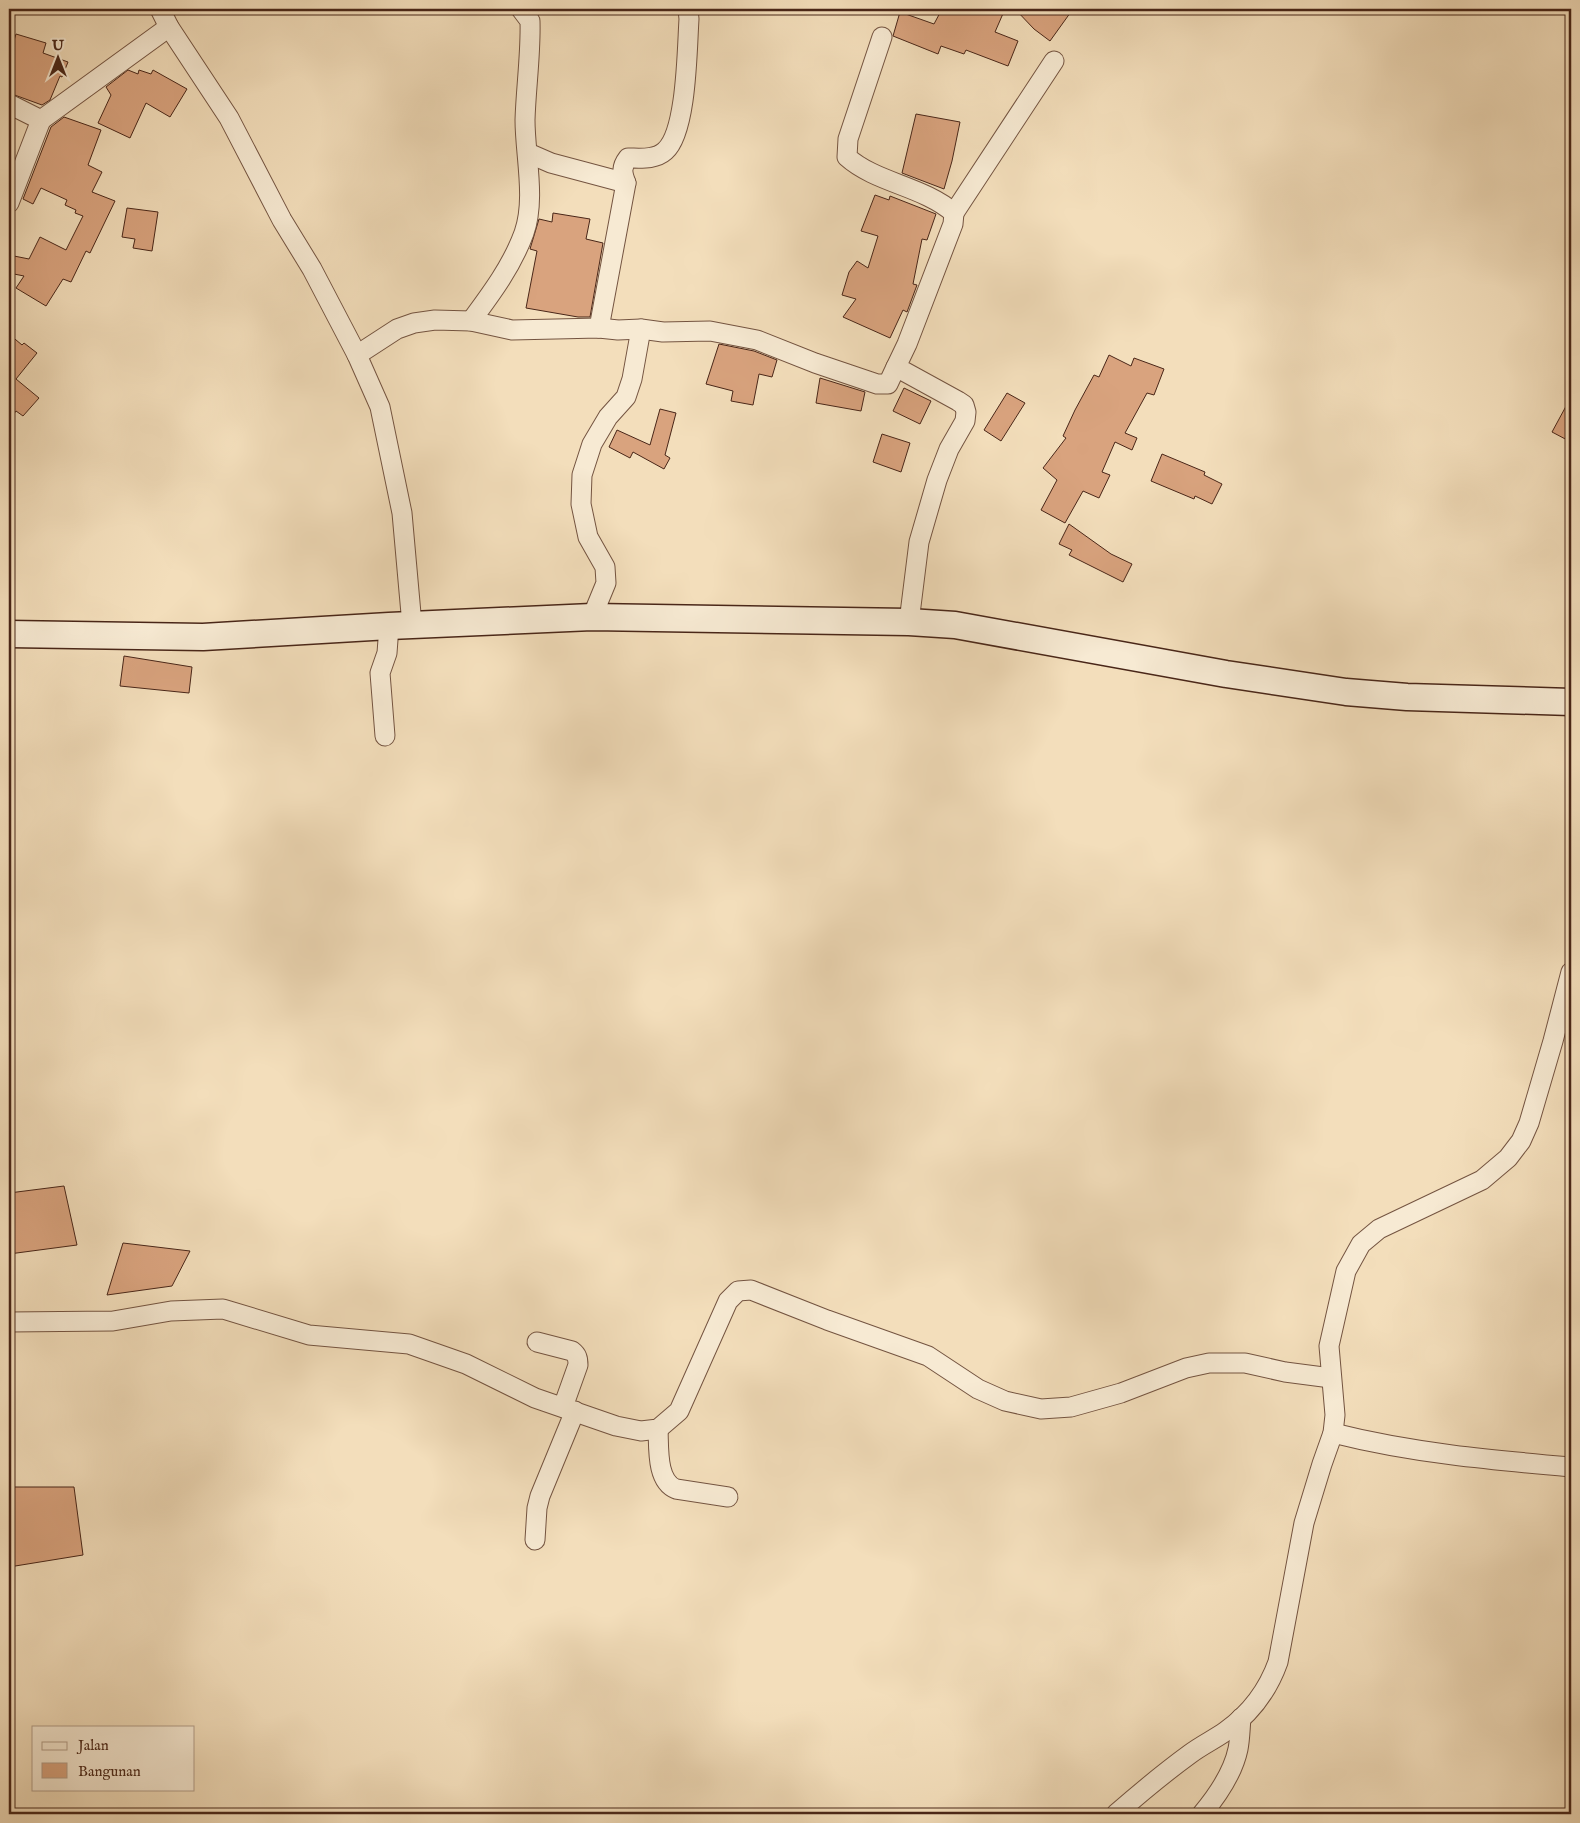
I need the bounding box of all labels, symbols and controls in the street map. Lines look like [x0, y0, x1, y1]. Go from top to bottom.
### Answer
north arrow [32, 32, 82, 82]
text: U [51, 37, 65, 55]
legend [32, 1726, 195, 1790]
text: Jalan [76, 1736, 109, 1755]
text: Bangunan [78, 1762, 141, 1781]

